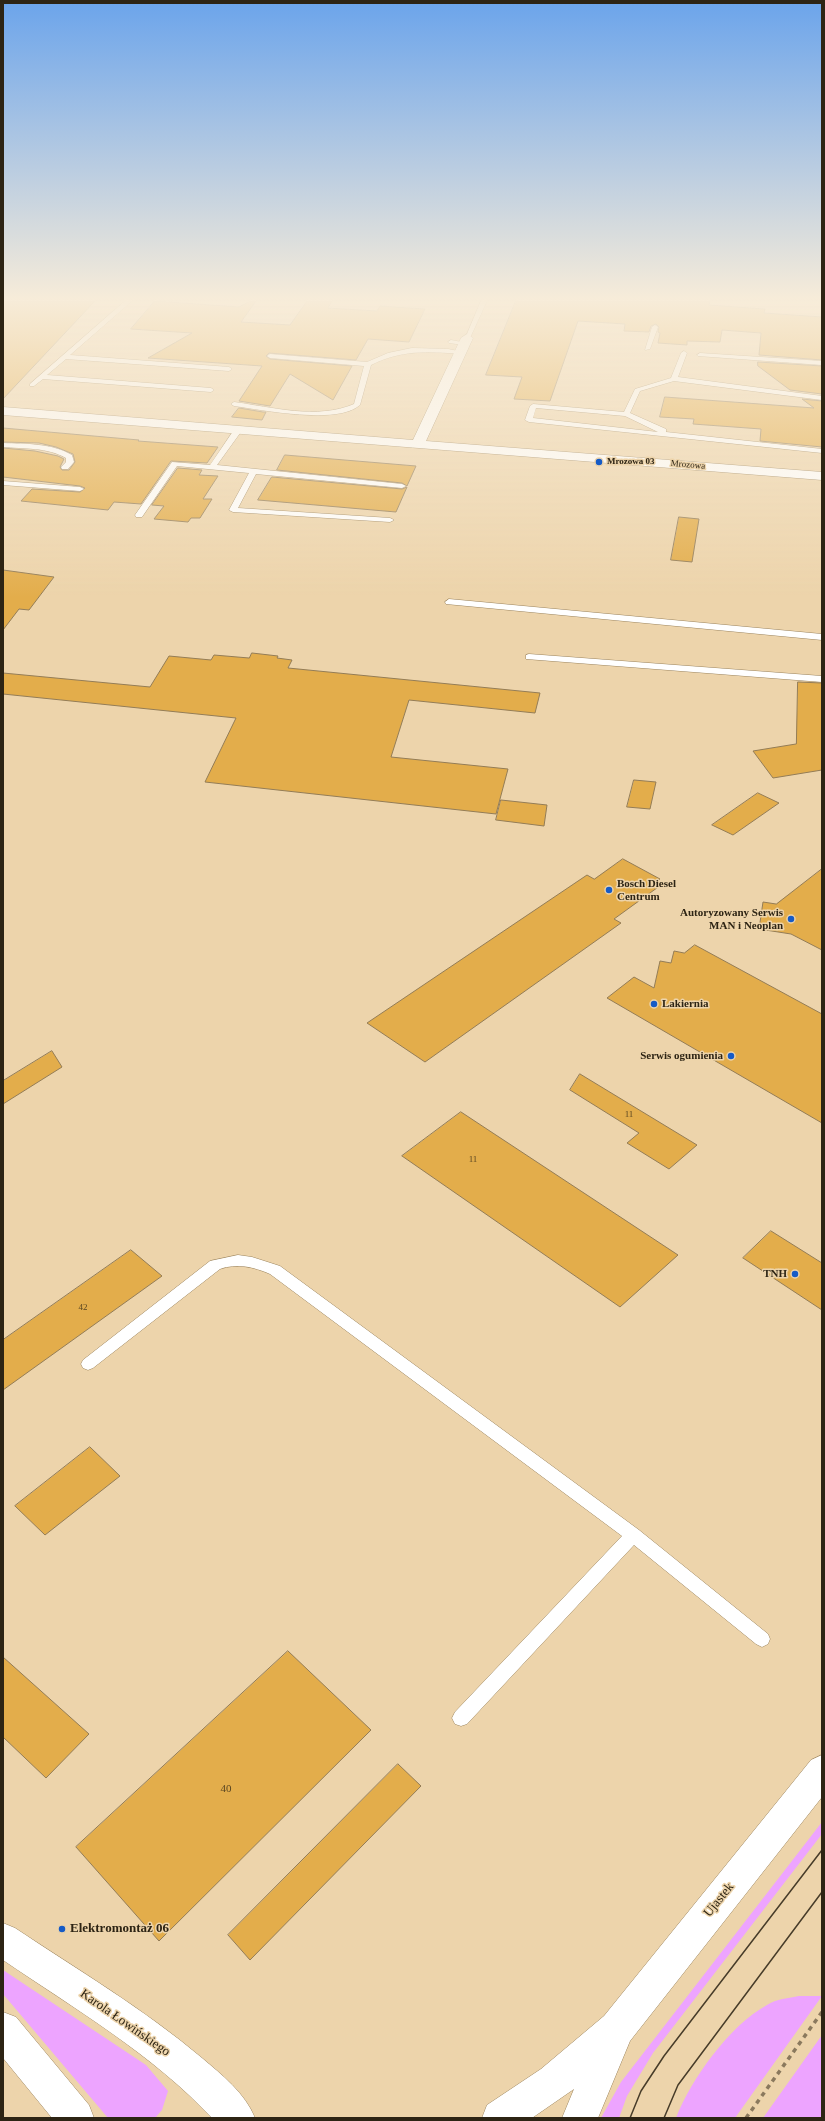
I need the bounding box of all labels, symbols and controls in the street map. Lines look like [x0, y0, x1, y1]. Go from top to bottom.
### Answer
marker: Mrozowa 03 [594, 457, 604, 467]
place label: Mrozowa 03 [607, 457, 655, 467]
street label: Mrozowa [670, 458, 706, 472]
place label: Bosch Diesel Centrum [617, 877, 676, 903]
marker: Bosch Diesel Centrum [604, 885, 614, 895]
place label: Autoryzowany Serwis MAN i Neoplan [680, 906, 783, 932]
marker: Autoryzowany Serwis MAN i Neoplan [786, 914, 796, 924]
place label: Lakiernia [662, 997, 708, 1011]
marker: Lakiernia [649, 999, 659, 1009]
place label: Serwis ogumienia [640, 1049, 723, 1063]
marker: Serwis ogumienia [726, 1051, 736, 1061]
house number: 11 [625, 1110, 633, 1120]
house number: 11 [469, 1155, 477, 1165]
place label: TNH [763, 1267, 787, 1281]
marker: TNH [790, 1269, 800, 1279]
house number: 42 [78, 1303, 88, 1313]
house number: 40 [220, 1782, 232, 1796]
street label: Ujastek [700, 1880, 738, 1920]
place label: Elektromontaż 06 [70, 1921, 169, 1937]
marker: Elektromontaż 06 [57, 1924, 67, 1934]
street label: Karola Łowińskiego [77, 1986, 173, 2060]

